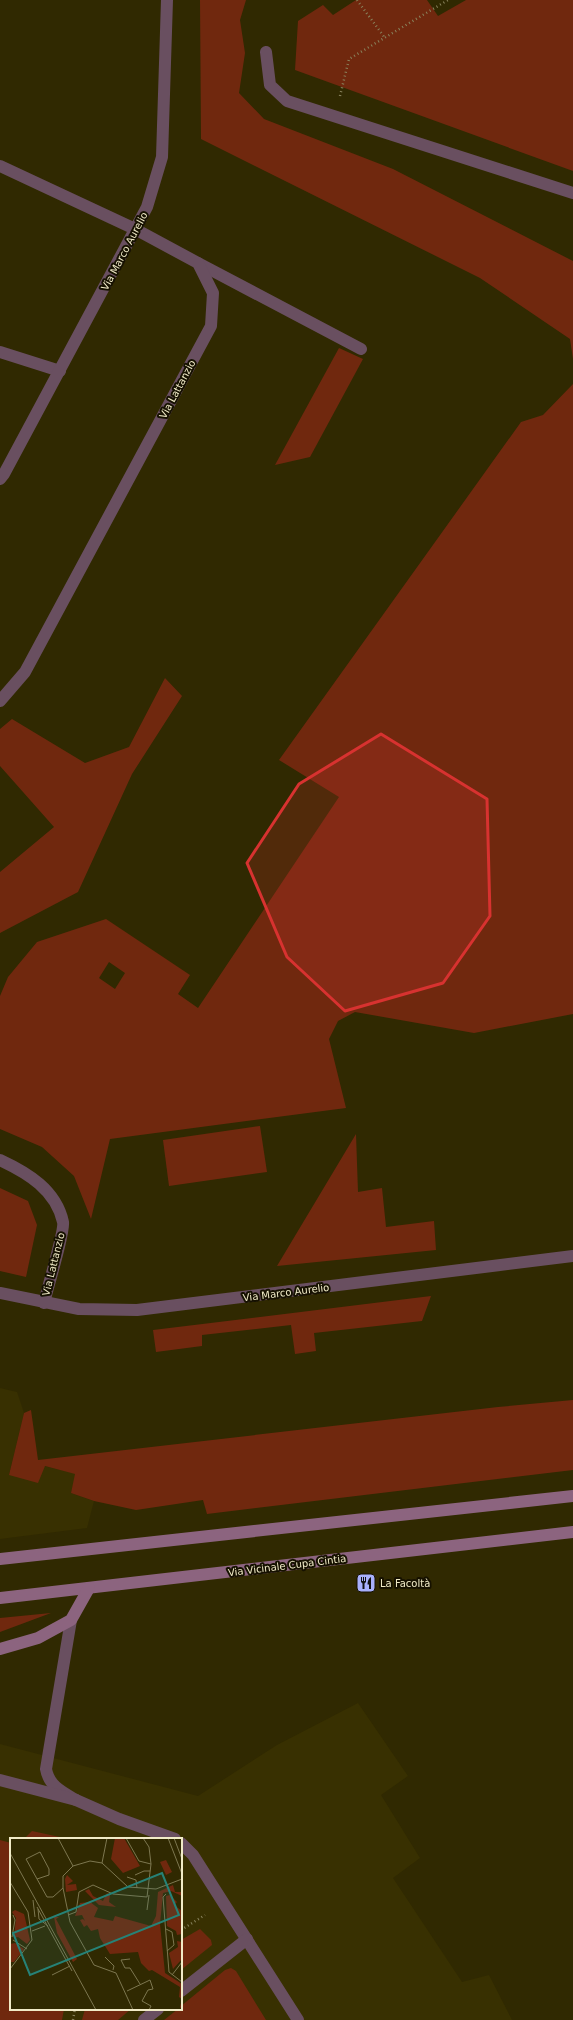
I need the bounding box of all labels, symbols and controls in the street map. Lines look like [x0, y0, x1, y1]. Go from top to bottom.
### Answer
street label: Via Marco Aurelio [99, 210, 150, 292]
street label: Via Lattanzio [157, 358, 198, 420]
street label: Via Lattanzio [40, 1231, 67, 1297]
street label: Via Marco Aurelio [242, 1282, 330, 1303]
street label: Via Vicinale Cupa Cintia [227, 1553, 347, 1578]
restaurant icon: La Facoltà [355, 1572, 377, 1594]
place label: La Facoltà [380, 1578, 430, 1589]
inset map [10, 1838, 182, 2010]

